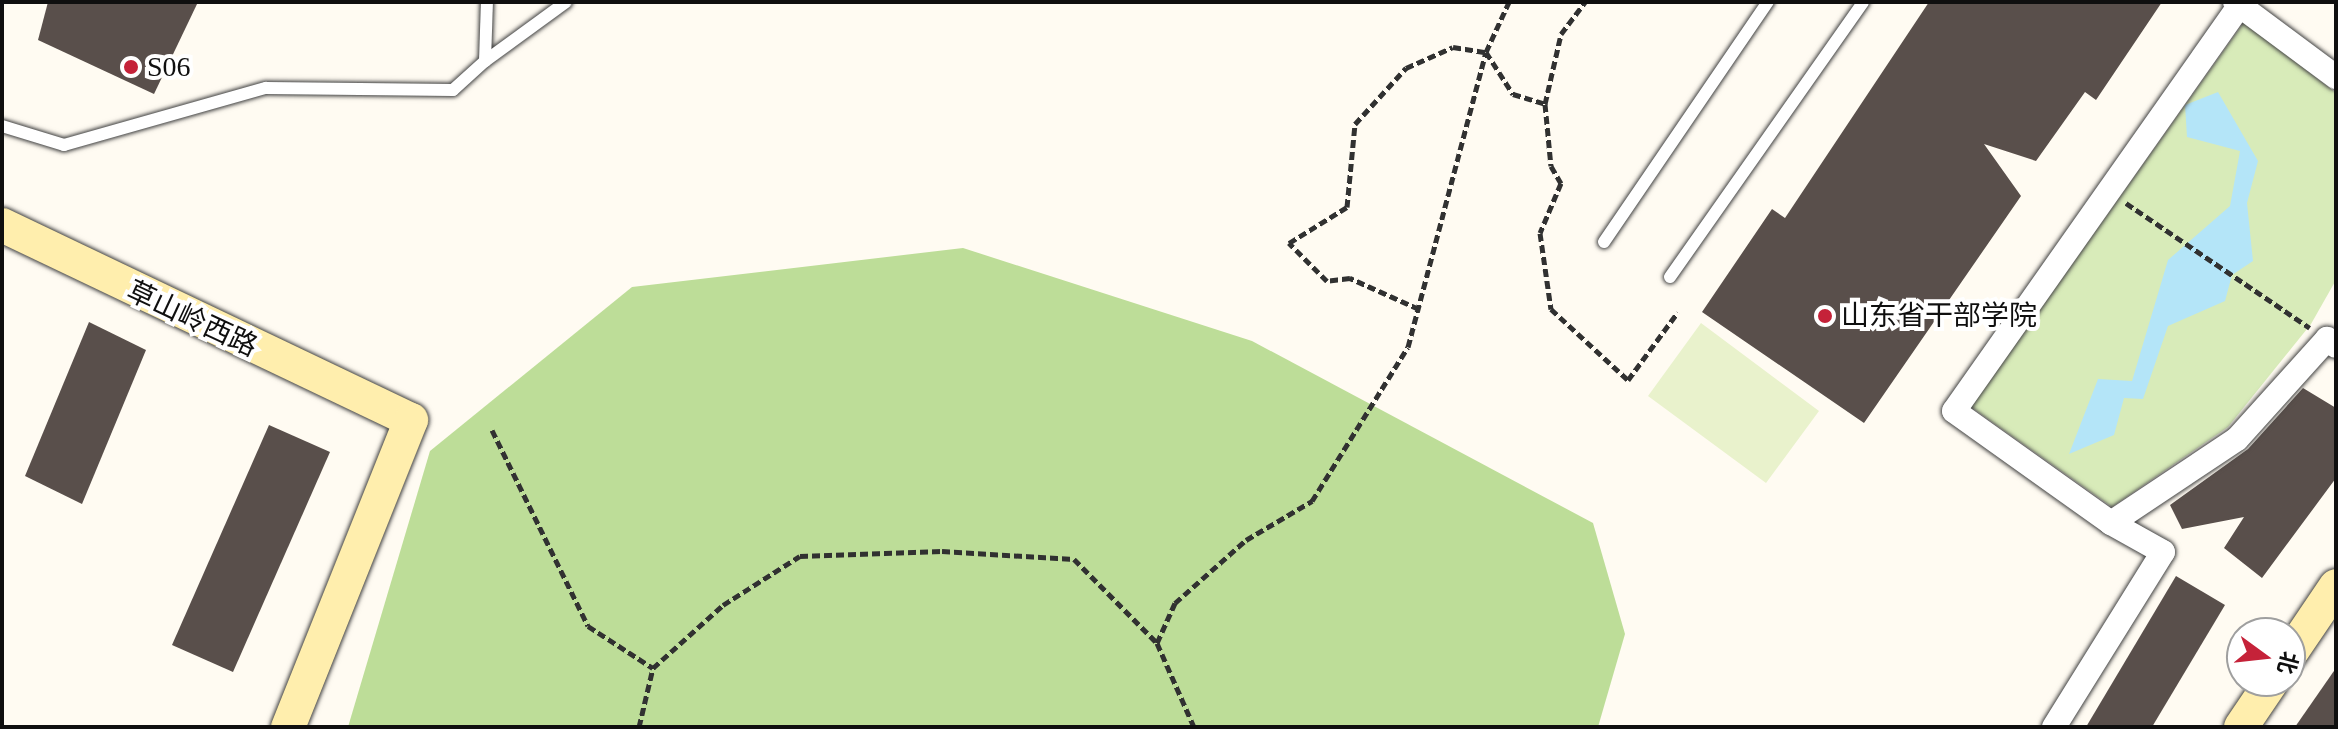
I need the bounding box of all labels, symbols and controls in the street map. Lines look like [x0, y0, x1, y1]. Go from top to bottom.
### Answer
place label: S06 [147, 50, 191, 84]
marker: S06 [122, 58, 140, 76]
street label: 草山岭西路 [121, 274, 263, 364]
place label: 山东省干部学院 [1841, 299, 2037, 333]
marker: 山东省干部学院 [1816, 307, 1834, 325]
north arrow [2226, 617, 2306, 697]
text: 北 [2273, 649, 2303, 677]

